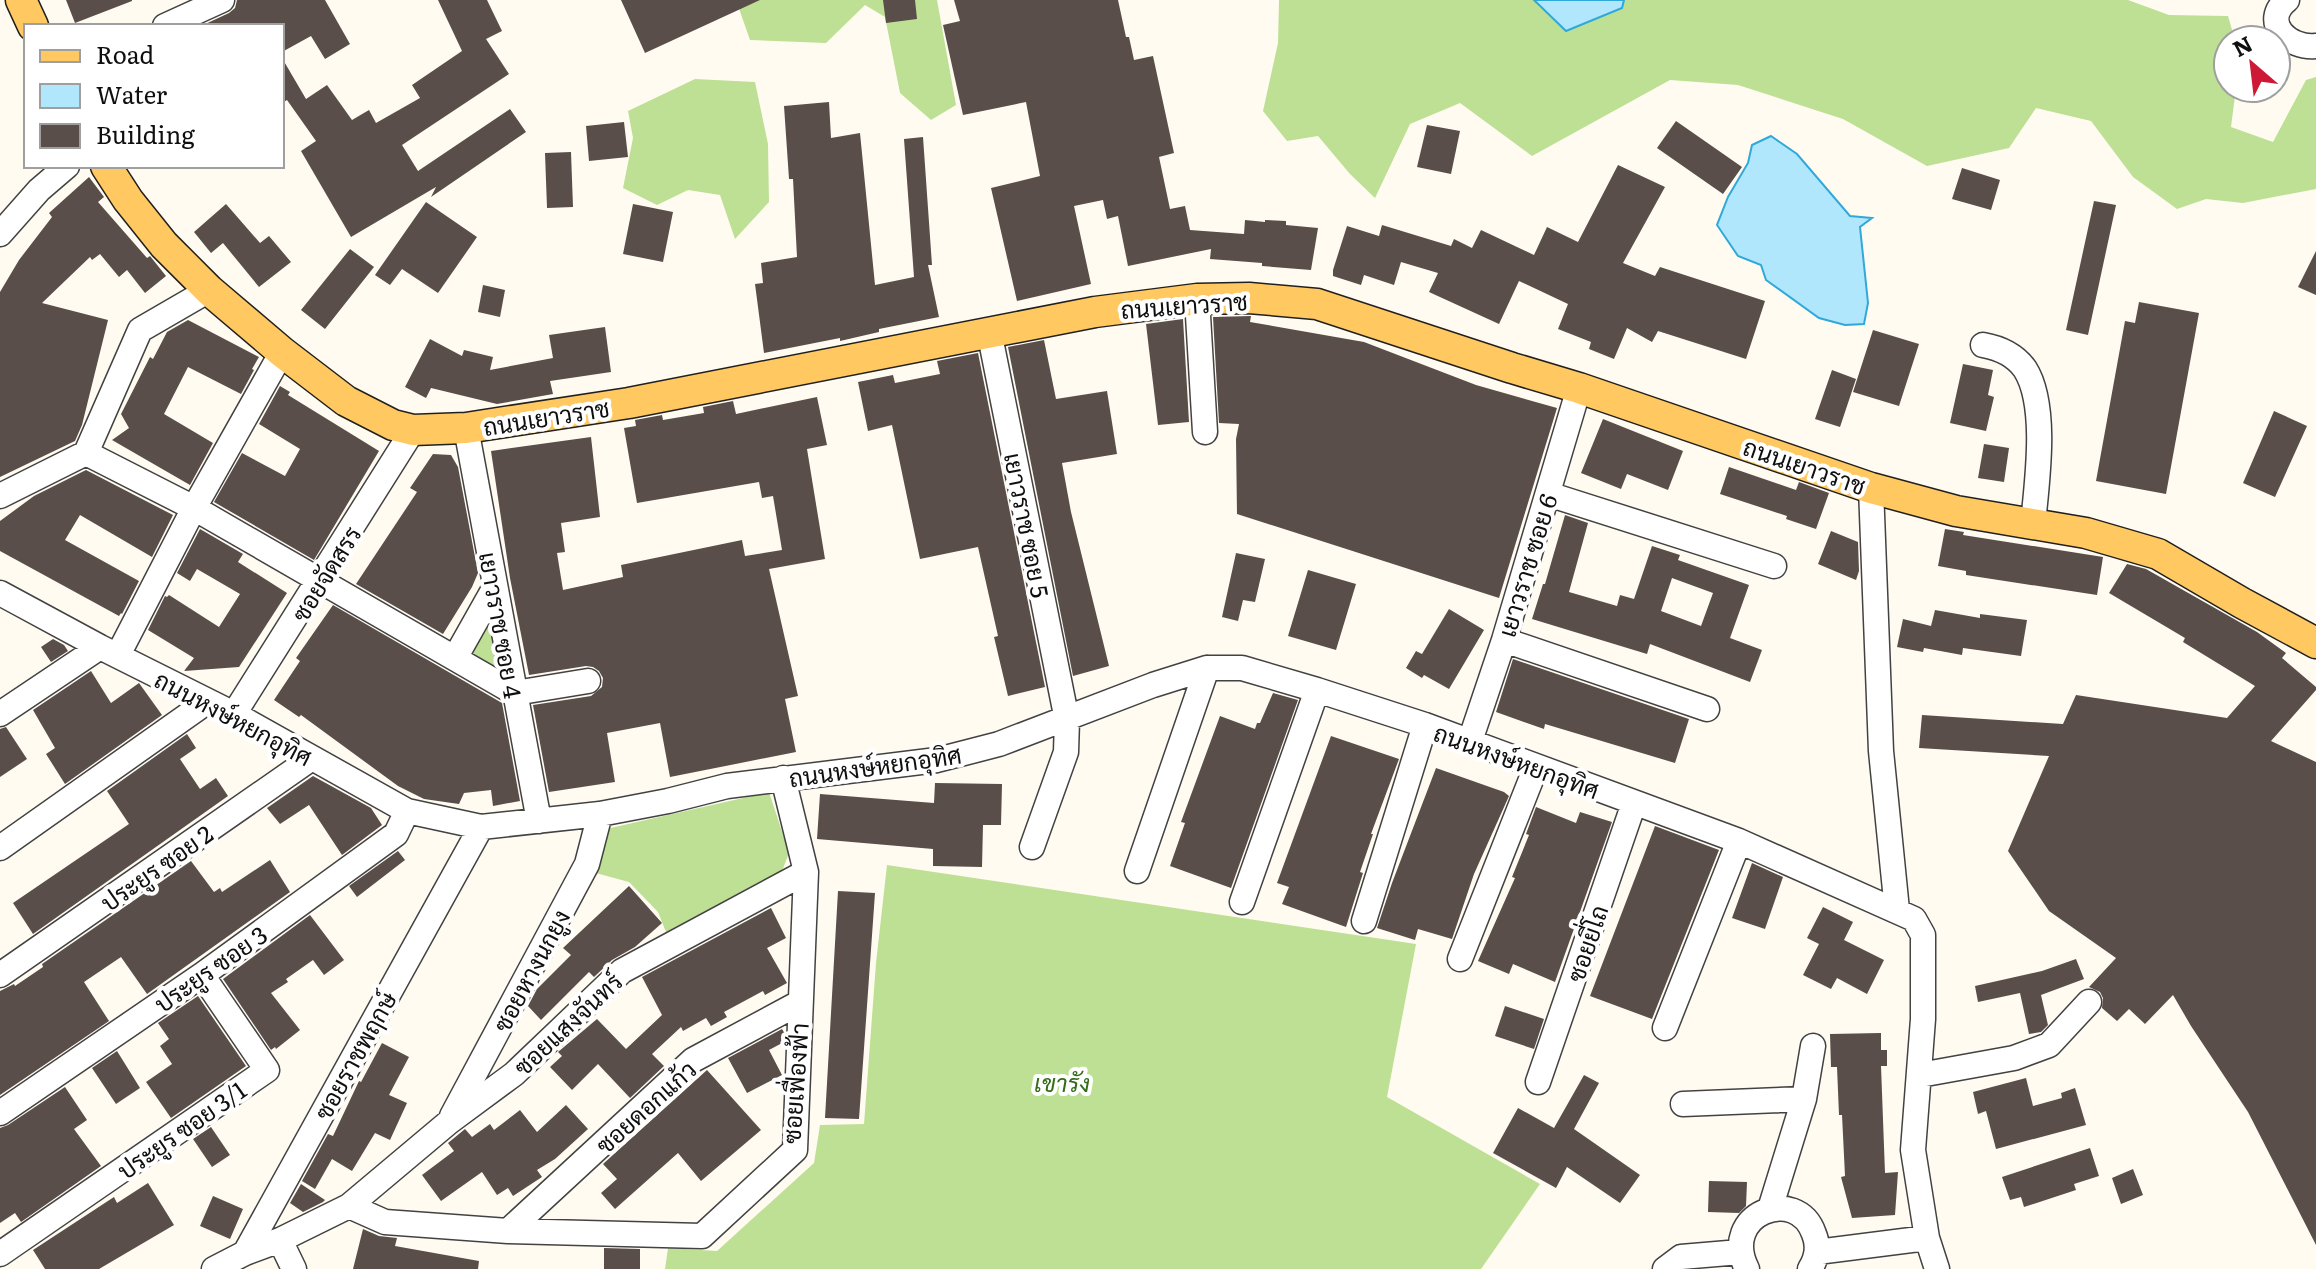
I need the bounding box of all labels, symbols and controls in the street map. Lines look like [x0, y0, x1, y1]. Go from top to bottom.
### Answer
legend [24, 24, 284, 168]
north arrow [2212, 24, 2292, 104]
text: N [2226, 26, 2258, 64]
text: Road [96, 36, 155, 71]
text: Water [96, 76, 168, 111]
text: Building [96, 116, 195, 151]
street label: ถนนเยาวราช [1119, 282, 1249, 326]
street label: ถนนเยาวราช [480, 389, 612, 443]
street label: ถนนเยาวราช [1739, 428, 1871, 502]
street label: เยาวราช ซอย 5 [997, 449, 1059, 601]
street label: เยาวราช ซอย 6 [1488, 489, 1564, 641]
street label: ซอยจัดสรร [282, 518, 368, 628]
street label: เยาวราช ซอย 4 [472, 549, 532, 701]
street label: ถนนหงษ์หยกอุทิศ [148, 661, 319, 774]
street label: ถนนหงษ์หยกอุทิศ [1429, 714, 1605, 807]
street label: ถนนหงษ์หยกอุทิศ [786, 736, 964, 795]
street label: ประยูร ซอย 2 [93, 815, 220, 920]
street label: ซอยยี่โถ [1556, 899, 1615, 986]
street label: ซอยหางนกยูง [483, 903, 579, 1038]
street label: ประยูร ซอย 3 [146, 916, 275, 1021]
street label: ซอยแสงจันทร์ [505, 963, 629, 1083]
street label: ซอยราชพฤกษ์ [304, 984, 404, 1125]
street label: ซอยเฟื่องฟ้า [771, 1021, 816, 1145]
street label: ซอยดอกแก้ว [587, 1051, 703, 1161]
park label: เขารัง [1034, 1064, 1090, 1099]
street label: ประยูร ซอย 3/1 [109, 1071, 254, 1188]

